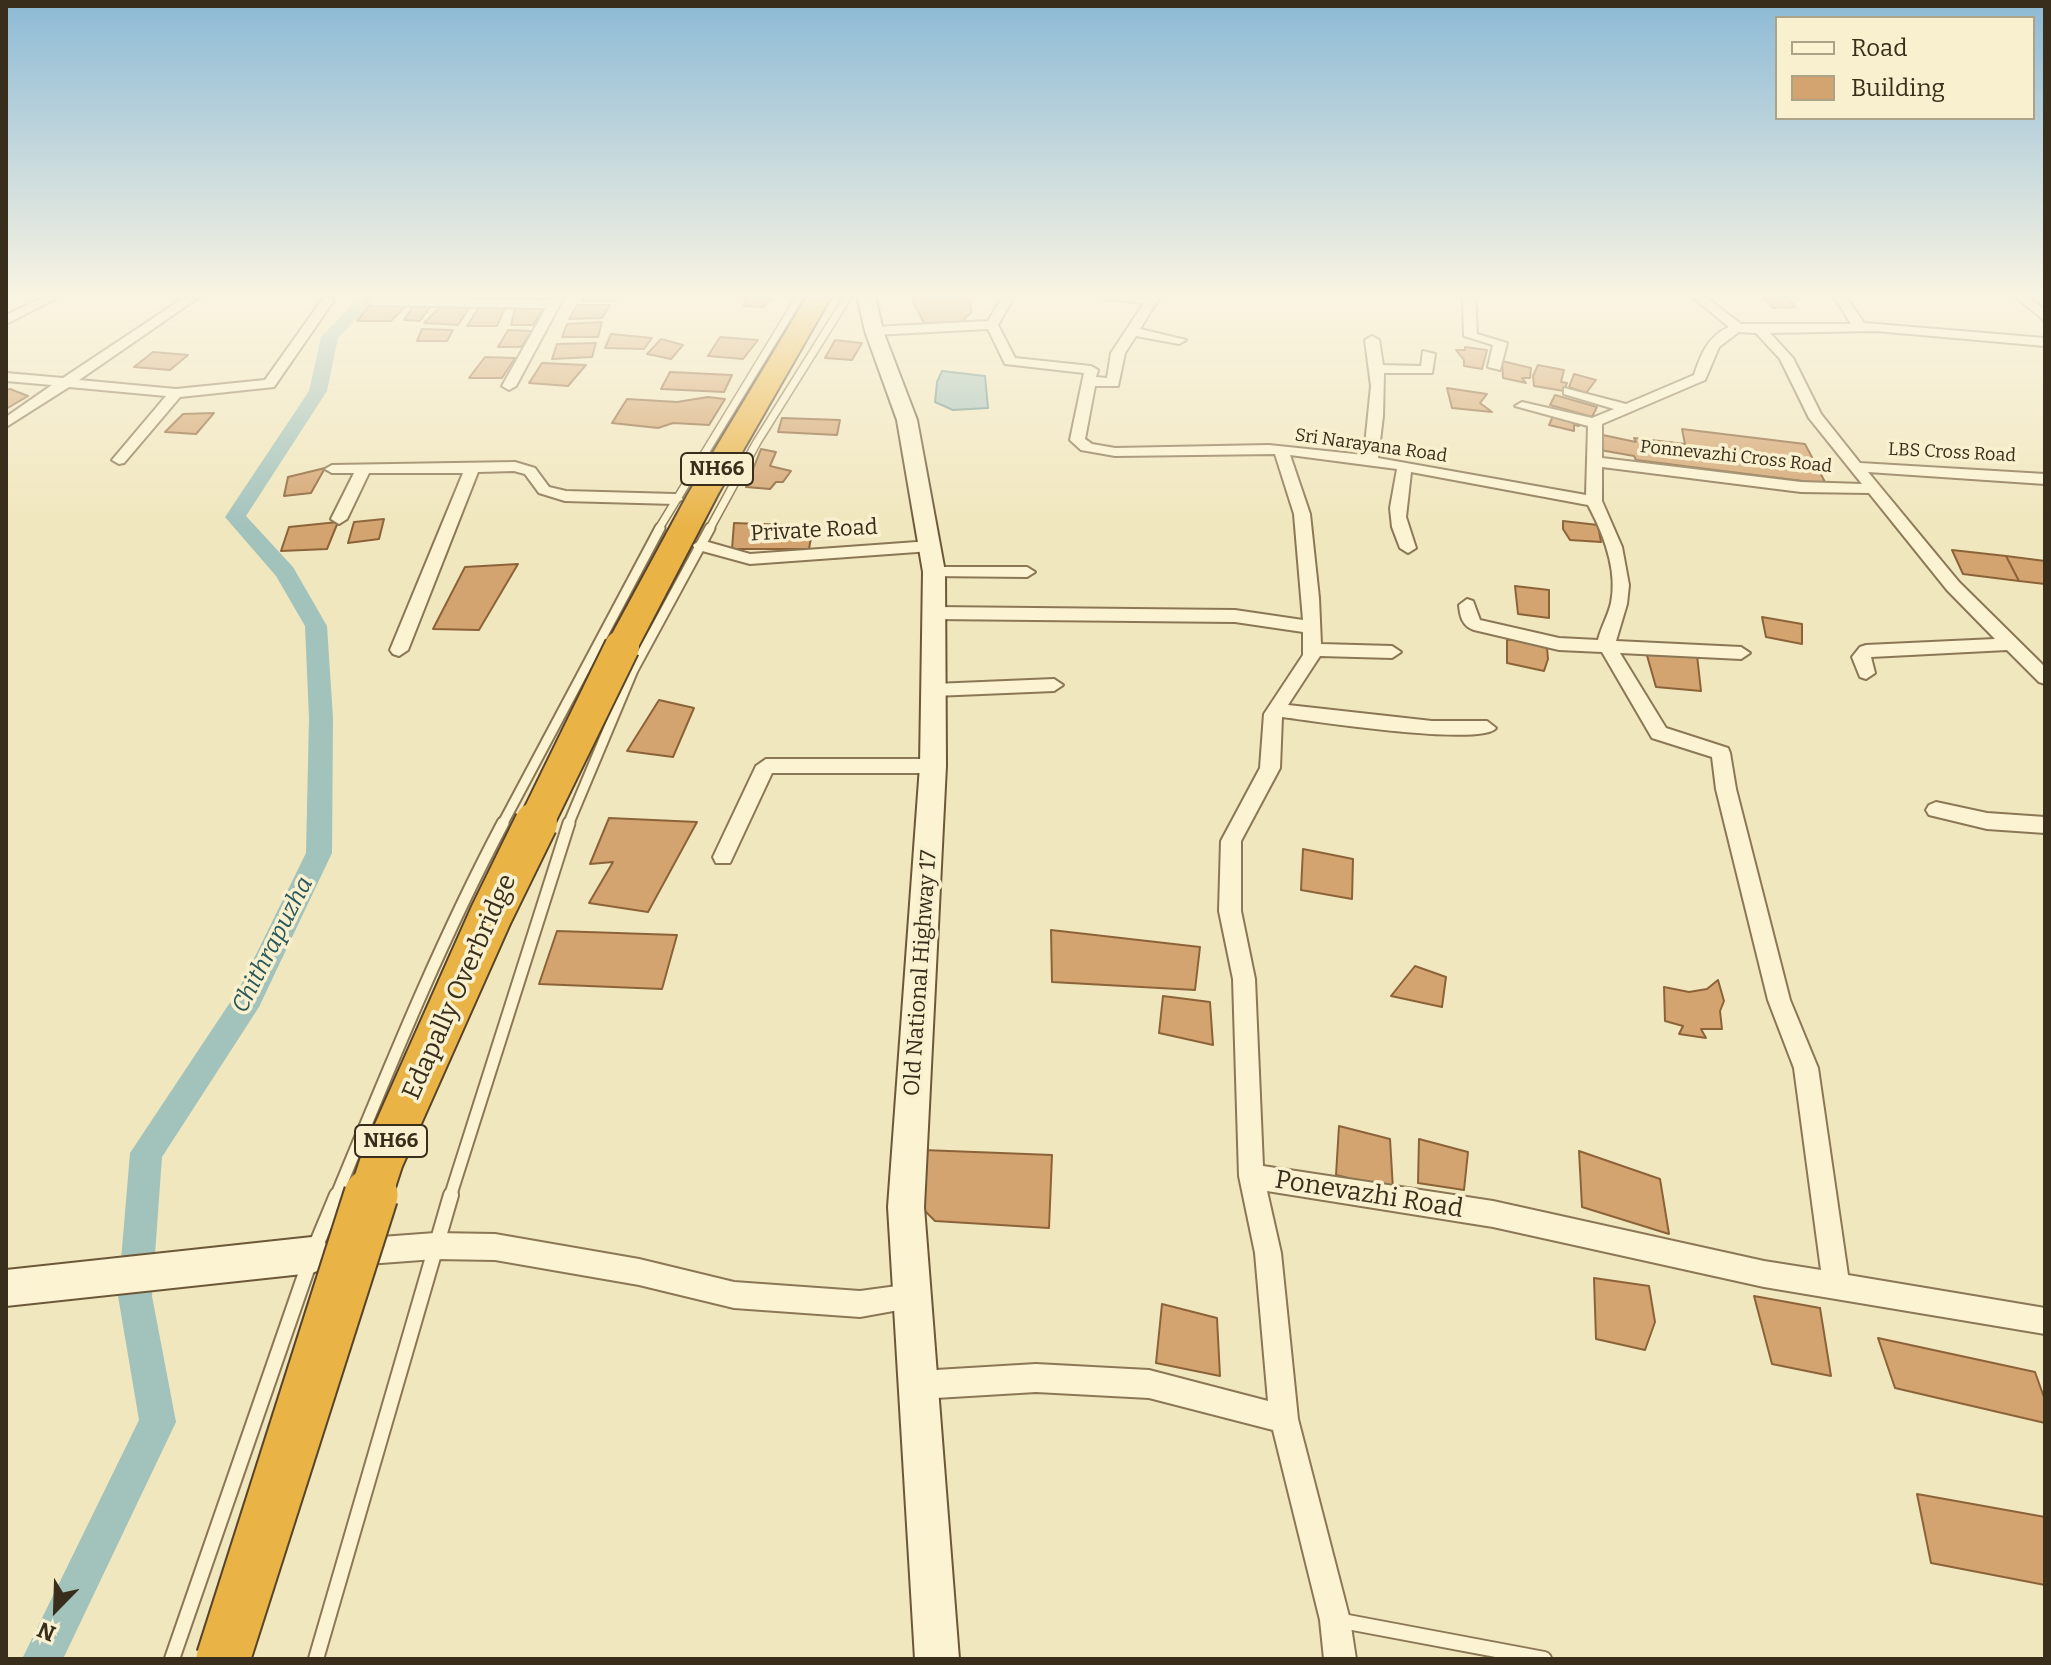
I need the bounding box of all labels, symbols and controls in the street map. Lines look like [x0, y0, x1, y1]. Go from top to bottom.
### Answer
legend [1775, 16, 2035, 120]
text: Road [1851, 34, 1907, 62]
text: Building [1851, 74, 1945, 102]
street label: Sri Narayana Road [1293, 425, 1449, 467]
street label: Ponnevazhi Cross Road [1639, 436, 1833, 478]
street label: LBS Cross Road [1887, 439, 2017, 467]
road number: NH66 [681, 453, 753, 485]
street label: Private Road [750, 514, 878, 548]
street label: Old National Highway 17 [899, 849, 943, 1097]
street label: Edapally Overbridge [396, 869, 524, 1105]
water label: Chithrapuzha [226, 872, 320, 1018]
road number: NH66 [355, 1125, 427, 1157]
street label: Ponevazhi Road [1273, 1165, 1465, 1225]
north arrow [16, 1569, 96, 1649]
text: N [33, 1616, 60, 1647]

